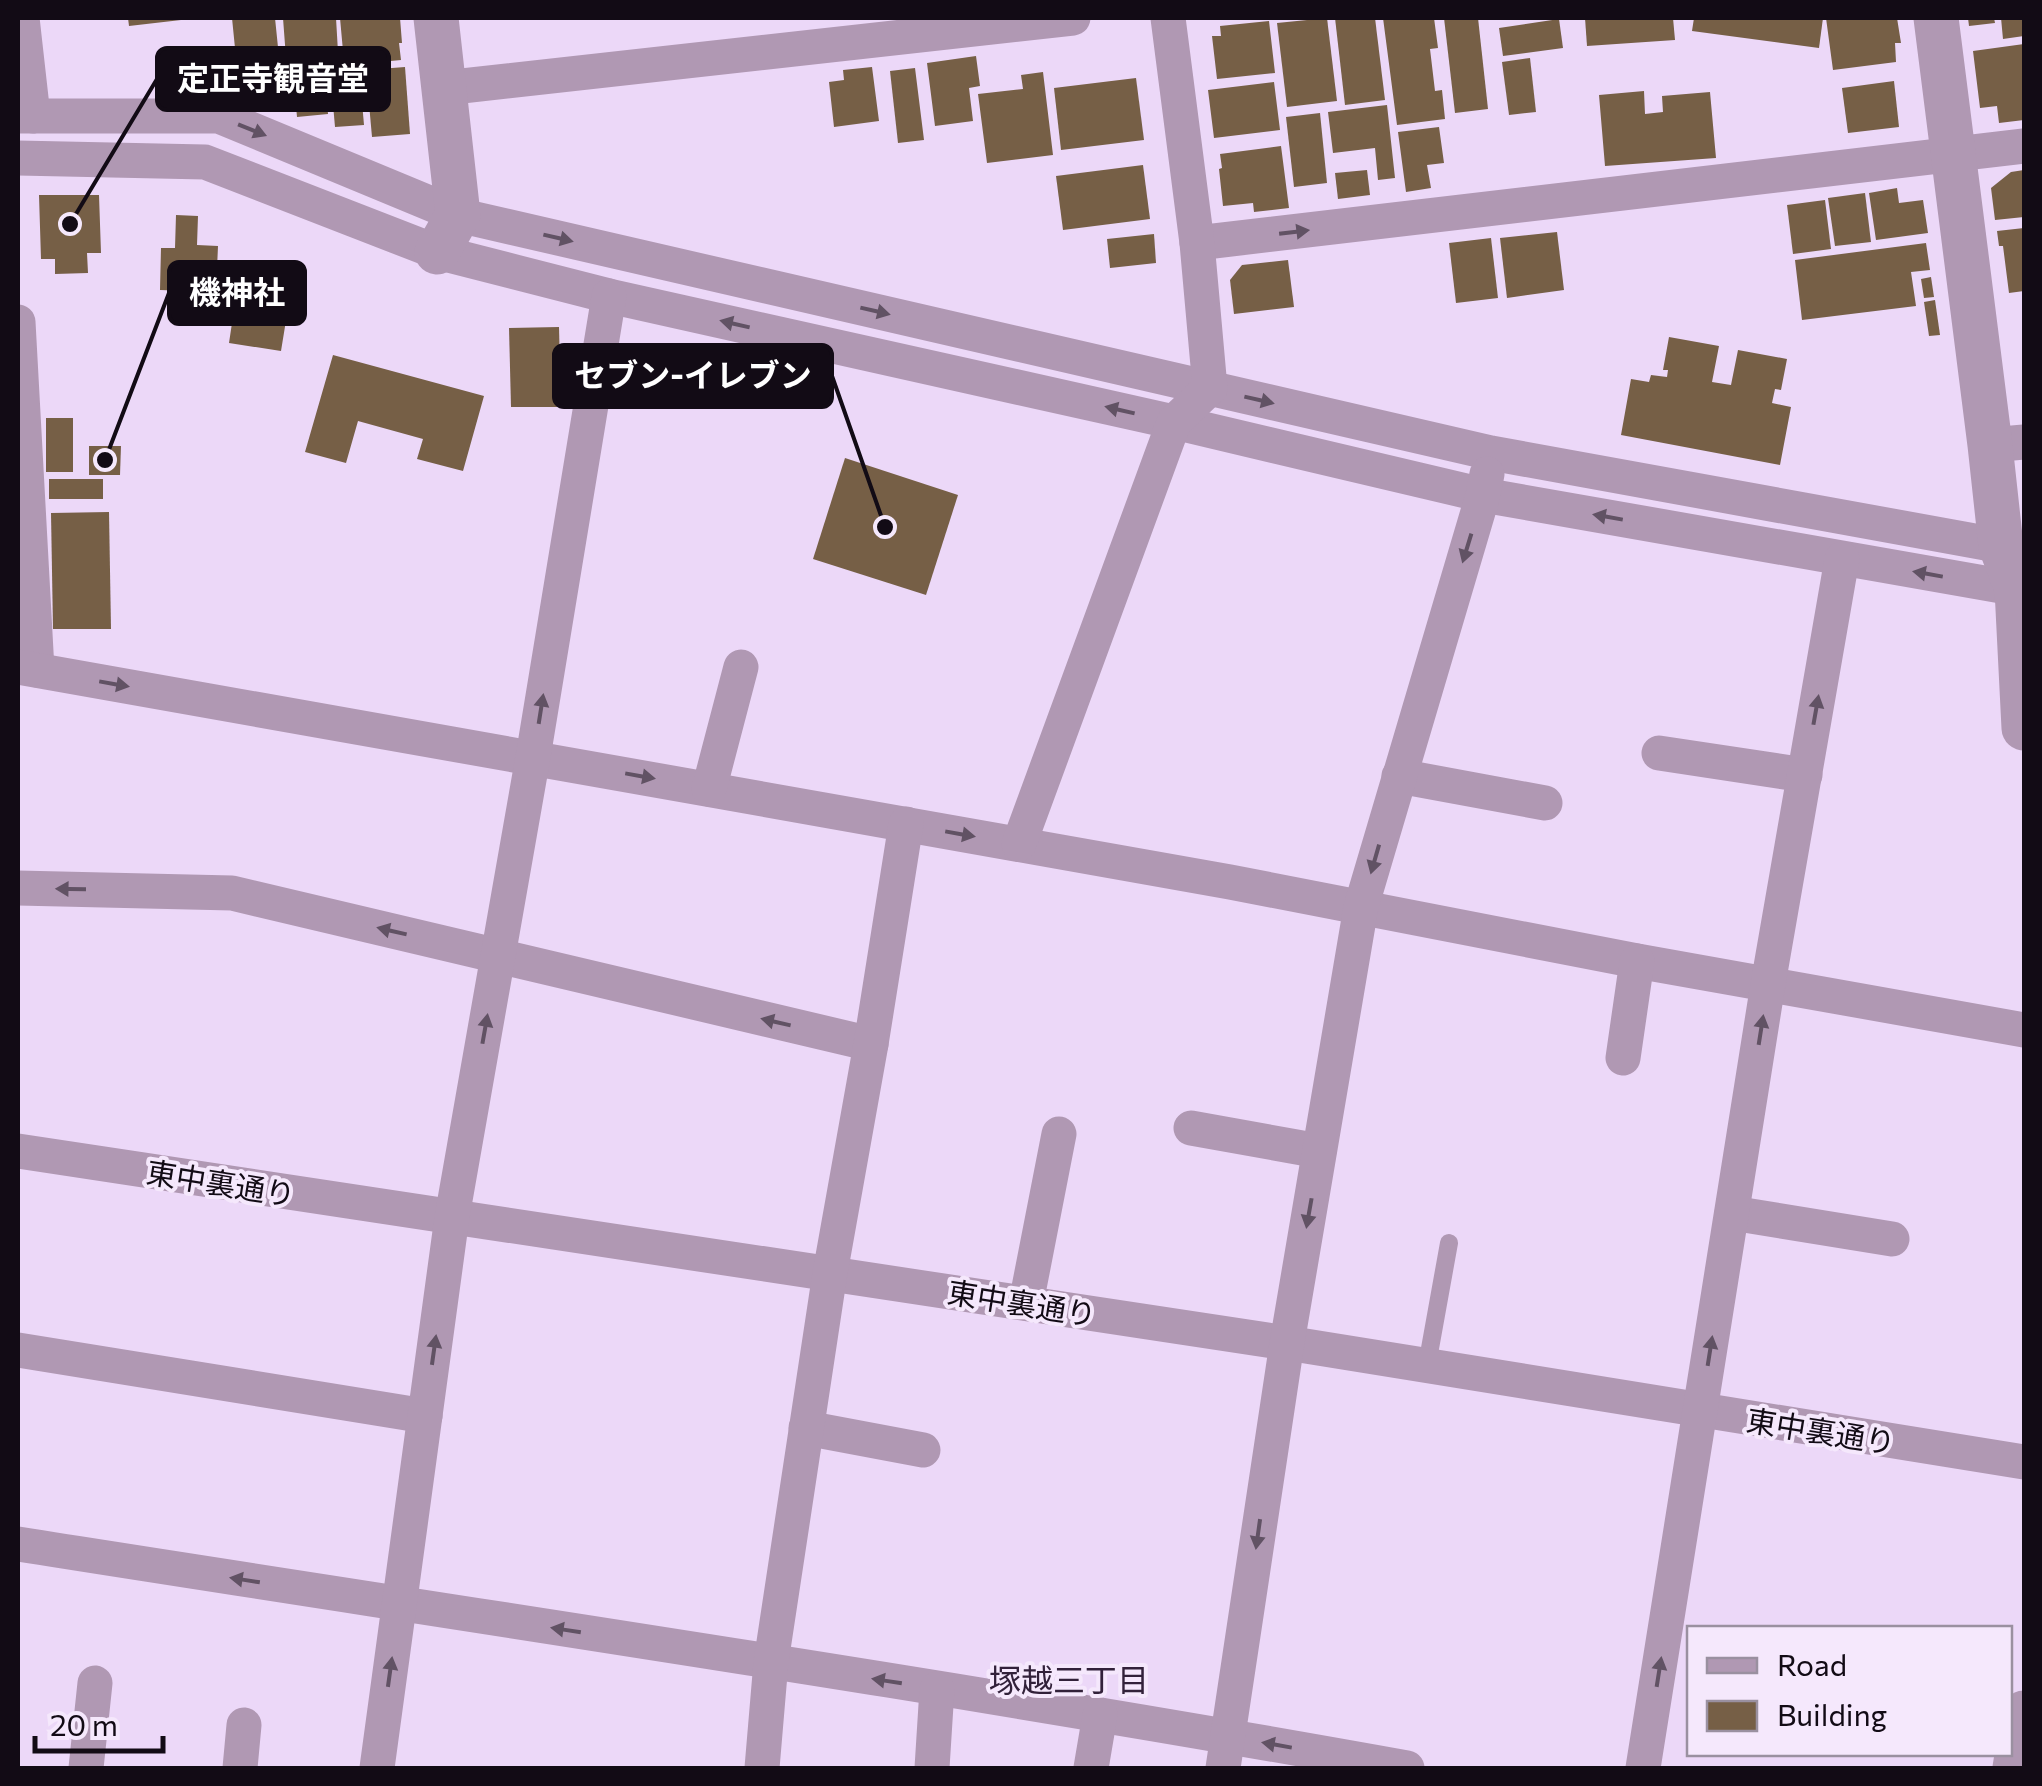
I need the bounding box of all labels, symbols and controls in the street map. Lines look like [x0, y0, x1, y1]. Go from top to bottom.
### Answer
callout: 定正寺観音堂 [157, 48, 389, 110]
text: 定正寺観音堂 [177, 57, 369, 97]
one-way arrow [237, 122, 267, 138]
one-way arrow [1279, 224, 1310, 240]
one-way arrow [543, 231, 574, 246]
callout: 機神社 [169, 262, 305, 324]
text: 機神社 [189, 271, 285, 311]
one-way arrow [860, 304, 891, 319]
one-way arrow [719, 316, 750, 331]
callout: セブン-イレブン [554, 345, 832, 407]
text: セブン-イレブン [574, 354, 812, 394]
one-way arrow [1244, 393, 1275, 408]
one-way arrow [1104, 402, 1135, 417]
one-way arrow [1592, 509, 1624, 524]
one-way arrow [1459, 533, 1474, 563]
one-way arrow [1912, 566, 1944, 581]
one-way arrow [98, 677, 130, 692]
one-way arrow [534, 692, 549, 724]
one-way arrow [1809, 694, 1824, 725]
one-way arrow [625, 769, 656, 785]
one-way arrow [945, 827, 977, 842]
one-way arrow [1367, 844, 1382, 875]
one-way arrow [55, 880, 87, 896]
one-way arrow [376, 923, 407, 938]
one-way arrow [478, 1013, 493, 1044]
one-way arrow [760, 1014, 791, 1029]
one-way arrow [1753, 1014, 1769, 1046]
street label: 東中裏通り [144, 1152, 298, 1212]
one-way arrow [1301, 1197, 1316, 1229]
street label: 東中裏通り [945, 1272, 1099, 1332]
one-way arrow [427, 1334, 443, 1365]
one-way arrow [1703, 1335, 1719, 1367]
street label: 東中裏通り [1744, 1400, 1898, 1460]
one-way arrow [1250, 1518, 1266, 1550]
one-way arrow [229, 1572, 260, 1587]
one-way arrow [550, 1622, 581, 1638]
legend [1687, 1626, 2012, 1756]
text: Road [1777, 1645, 1847, 1682]
one-way arrow [383, 1656, 399, 1687]
one-way arrow [1652, 1656, 1667, 1688]
district label: 塚越三丁目 [989, 1659, 1149, 1699]
one-way arrow [871, 1673, 902, 1688]
scale bar [35, 1691, 162, 1753]
text: Building [1777, 1695, 1887, 1732]
text: 20 m [50, 1705, 118, 1742]
one-way arrow [1261, 1737, 1292, 1752]

